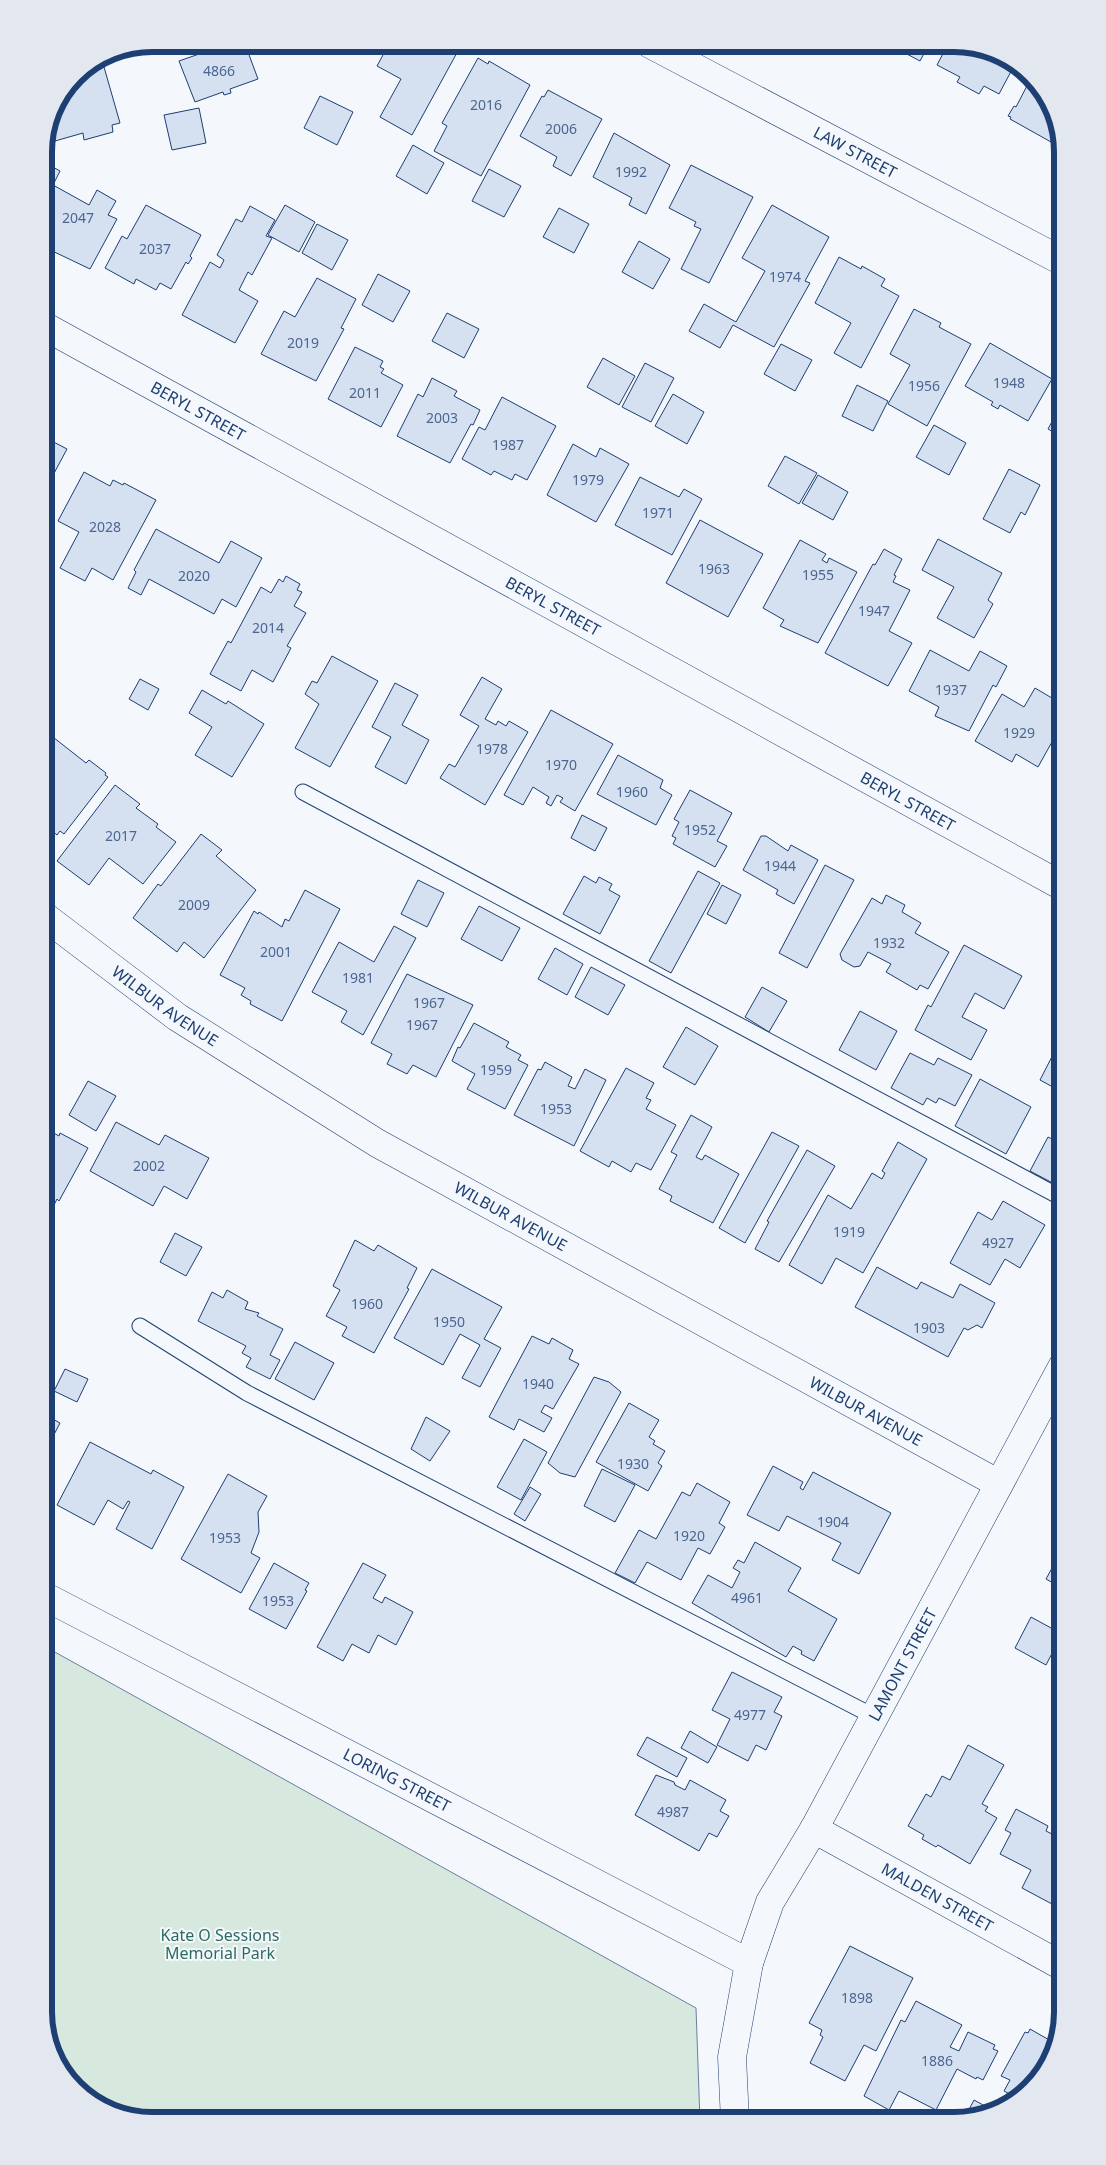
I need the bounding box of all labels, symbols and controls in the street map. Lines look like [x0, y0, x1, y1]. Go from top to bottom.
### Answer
house number: 4866 [203, 61, 235, 80]
house number: 2016 [470, 95, 502, 114]
house number: 2006 [545, 119, 577, 138]
street label: LAW STREET [810, 121, 901, 183]
house number: 1992 [615, 162, 647, 181]
house number: 2047 [62, 208, 94, 227]
house number: 2037 [139, 239, 171, 258]
house number: 1974 [769, 267, 801, 286]
house number: 2019 [287, 333, 319, 352]
house number: 1948 [993, 373, 1025, 392]
street label: BERYL STREET [147, 376, 250, 446]
house number: 1956 [908, 376, 940, 395]
house number: 2011 [349, 383, 381, 402]
house number: 2003 [426, 408, 458, 427]
house number: 1987 [492, 435, 524, 454]
house number: 1979 [572, 470, 604, 489]
house number: 1971 [642, 503, 674, 522]
house number: 2028 [89, 517, 121, 536]
house number: 1963 [698, 559, 730, 578]
house number: 1955 [802, 565, 834, 584]
house number: 2020 [178, 566, 210, 585]
street label: BERYL STREET [502, 571, 605, 641]
house number: 1947 [858, 601, 890, 620]
house number: 2014 [252, 618, 284, 637]
house number: 1937 [935, 680, 967, 699]
house number: 1929 [1003, 723, 1035, 742]
house number: 1978 [476, 739, 508, 758]
house number: 1970 [545, 755, 577, 774]
street label: BERYL STREET [856, 766, 959, 836]
house number: 1960 [616, 782, 648, 801]
house number: 1952 [684, 820, 716, 839]
house number: 2017 [105, 826, 137, 845]
house number: 1944 [764, 856, 796, 875]
house number: 2009 [178, 895, 210, 914]
house number: 1932 [873, 933, 905, 952]
house number: 2001 [260, 942, 292, 961]
street label: WILBUR AVENUE [107, 961, 223, 1051]
house number: 1981 [342, 968, 374, 987]
house number: 1967 [413, 993, 445, 1012]
house number: 1967 [406, 1015, 438, 1034]
house number: 1959 [480, 1060, 512, 1079]
house number: 1953 [540, 1099, 572, 1118]
house number: 2002 [133, 1156, 165, 1175]
street label: WILBUR AVENUE [450, 1176, 571, 1256]
house number: 1919 [833, 1222, 865, 1241]
house number: 4927 [982, 1233, 1014, 1252]
house number: 1960 [351, 1294, 383, 1313]
house number: 1950 [433, 1312, 465, 1331]
house number: 1903 [913, 1318, 945, 1337]
street label: WILBUR AVENUE [805, 1371, 926, 1451]
house number: 1940 [522, 1374, 554, 1393]
house number: 1930 [617, 1454, 649, 1473]
house number: 1904 [817, 1512, 849, 1531]
house number: 1920 [673, 1526, 705, 1545]
house number: 1953 [209, 1528, 241, 1547]
house number: 4961 [731, 1588, 763, 1607]
house number: 1953 [262, 1591, 294, 1610]
street label: LAMONT STREET [863, 1604, 942, 1725]
house number: 4977 [734, 1705, 766, 1724]
street label: LORING STREET [339, 1743, 455, 1817]
house number: 4987 [657, 1802, 689, 1821]
street label: MALDEN STREET [878, 1857, 997, 1937]
park label: Kate O Sessions Memorial Park [161, 1924, 280, 1964]
house number: 1898 [841, 1988, 873, 2007]
house number: 1886 [921, 2051, 953, 2070]

